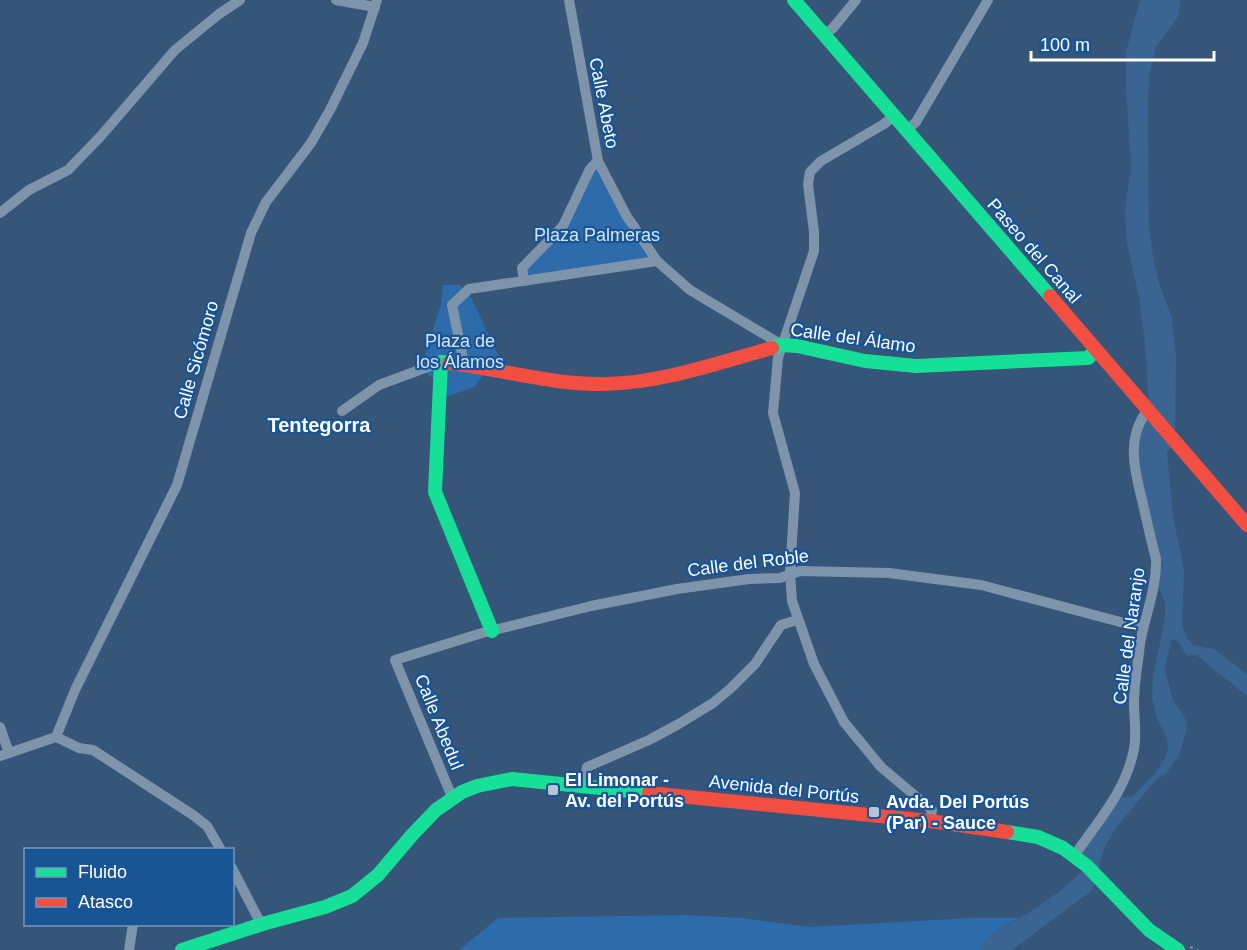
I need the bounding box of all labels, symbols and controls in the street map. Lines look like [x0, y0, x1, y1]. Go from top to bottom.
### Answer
scale bar [1031, 24, 1214, 62]
text: 100 m [1040, 35, 1090, 55]
street label: Calle Abeto [585, 56, 623, 150]
street label: Paseo del Canal [983, 195, 1085, 307]
park label: Plaza Palmeras [534, 225, 660, 245]
street label: Calle Sicómoro [170, 299, 222, 421]
street label: Calle del Álamo [789, 319, 917, 357]
park label: Plaza de los Álamos [416, 331, 504, 372]
district label: Tentegorra [268, 414, 371, 436]
street label: Calle del Roble [686, 546, 810, 580]
street label: Calle del Naranjo [1109, 566, 1149, 706]
street label: Calle Abedul [411, 671, 467, 773]
place label: El Limonar - Av. del Portús [565, 770, 684, 811]
street label: Avenida del Portús [708, 771, 860, 807]
marker: El Limonar - Av. del Portús [546, 783, 560, 797]
place label: Avda. Del Portús (Par) - Sauce [886, 792, 1029, 833]
marker: Avda. Del Portús (Par) - Sauce [867, 805, 881, 819]
legend [24, 848, 234, 926]
text: Fluido [78, 862, 127, 882]
text: Atasco [78, 892, 133, 912]

